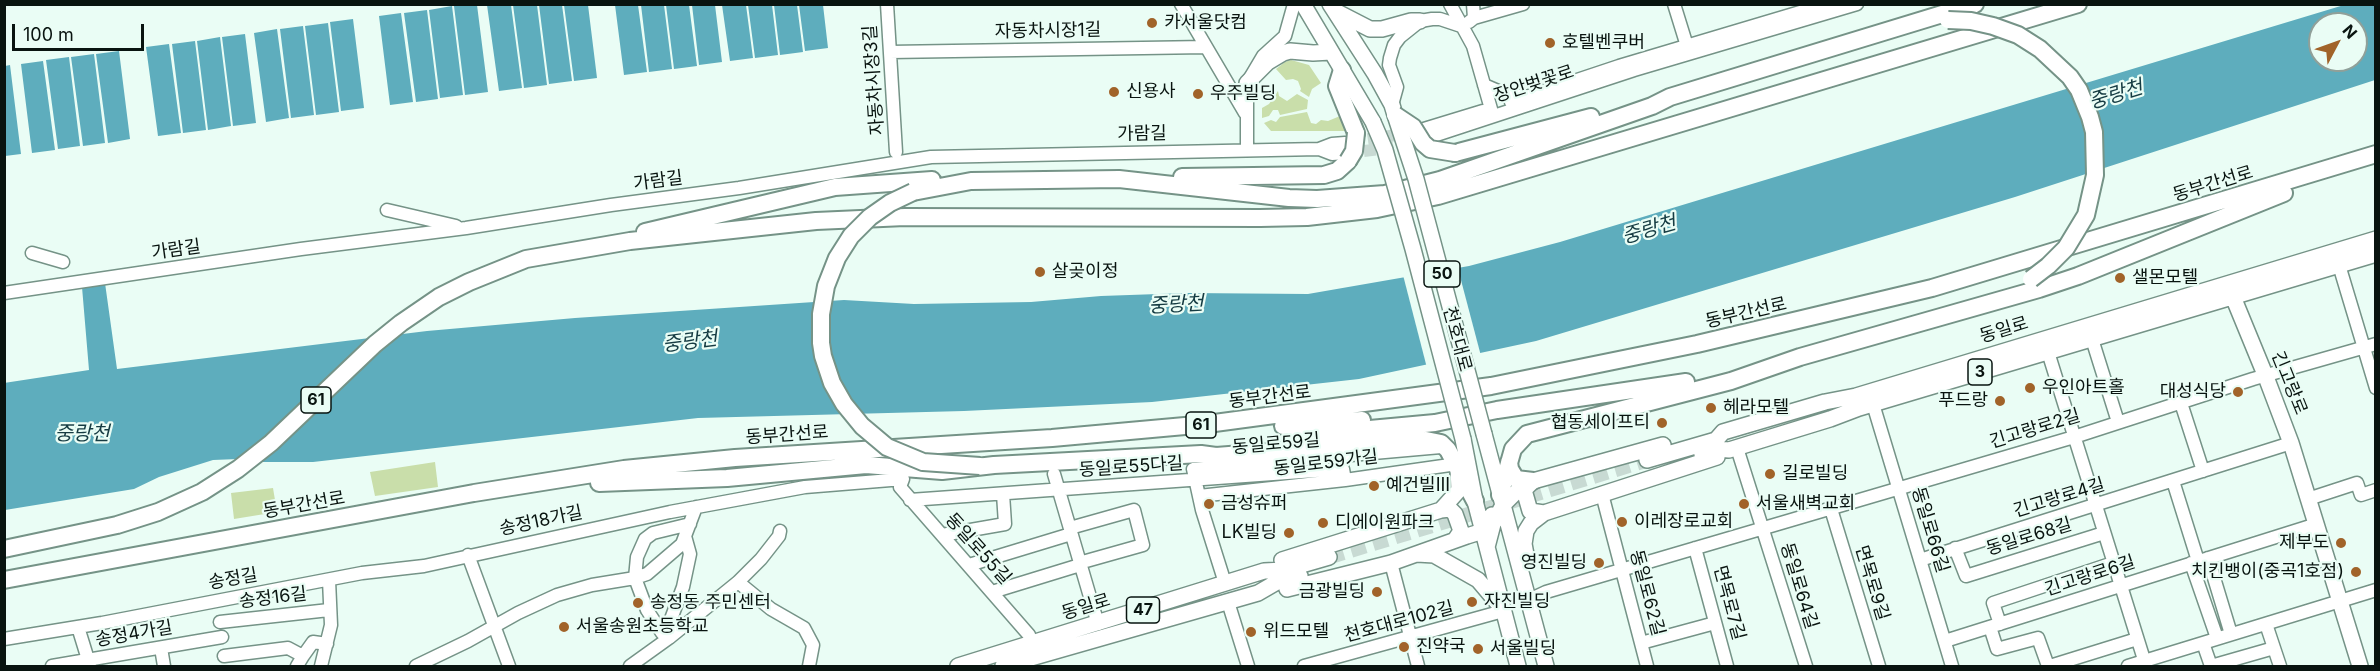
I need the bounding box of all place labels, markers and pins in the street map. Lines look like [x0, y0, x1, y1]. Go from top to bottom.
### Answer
place label: 카서울닷컴 [1164, 12, 1247, 34]
marker: 카서울닷컴 [1145, 16, 1159, 30]
place label: 호텔벤쿠버 [1562, 32, 1645, 54]
marker: 호텔벤쿠버 [1543, 36, 1557, 50]
place label: 신용사 [1126, 81, 1176, 103]
place label: 우주빌딩 [1210, 83, 1276, 105]
marker: 신용사 [1107, 85, 1121, 99]
marker: 우주빌딩 [1191, 87, 1205, 101]
place label: 살곶이정 [1052, 261, 1118, 283]
marker: 살곶이정 [1033, 265, 1047, 279]
place label: 샐몬모텔 [2132, 267, 2198, 289]
marker: 샐몬모텔 [2113, 271, 2127, 285]
place label: 우인아트홀 [2042, 377, 2125, 399]
marker: 우인아트홀 [2023, 381, 2037, 395]
place label: 대성식당 [2160, 381, 2226, 403]
marker: 대성식당 [2231, 385, 2245, 399]
place label: 푸드랑 [1938, 390, 1988, 412]
marker: 푸드랑 [1993, 394, 2007, 408]
place label: 헤라모텔 [1723, 397, 1789, 419]
marker: 헤라모텔 [1704, 401, 1718, 415]
place label: 협동세이프티 [1551, 412, 1650, 434]
marker: 협동세이프티 [1655, 416, 1669, 430]
place label: 길로빌딩 [1782, 463, 1848, 485]
marker: 길로빌딩 [1763, 467, 1777, 481]
place label: 예건빌III [1386, 475, 1450, 497]
marker: 예건빌III [1367, 479, 1381, 493]
place label: 금성슈퍼 [1221, 493, 1287, 515]
place label: 서울새벽교회 [1756, 493, 1855, 515]
marker: 금성슈퍼 [1202, 497, 1216, 511]
marker: 서울새벽교회 [1737, 497, 1751, 511]
place label: 이레장로교회 [1634, 511, 1733, 533]
place label: 디에이원파크 [1335, 512, 1434, 534]
marker: 이레장로교회 [1615, 515, 1629, 529]
marker: 디에이원파크 [1316, 516, 1330, 530]
place label: LK빌딩 [1222, 522, 1277, 544]
marker: LK빌딩 [1282, 526, 1296, 540]
place label: 제부도 [2279, 532, 2329, 554]
marker: 제부도 [2334, 536, 2348, 550]
place label: 영진빌딩 [1521, 552, 1587, 574]
marker: 영진빌딩 [1592, 556, 1606, 570]
place label: 치킨뱅이(중곡1호점) [2191, 561, 2344, 583]
marker: 치킨뱅이(중곡1호점) [2349, 565, 2363, 579]
place label: 금광빌딩 [1299, 581, 1365, 603]
marker: 금광빌딩 [1370, 585, 1384, 599]
place label: 자진빌딩 [1484, 591, 1550, 613]
place label: 송정동 주민센터 [650, 592, 771, 614]
marker: 자진빌딩 [1465, 595, 1479, 609]
marker: 송정동 주민센터 [631, 596, 645, 610]
place label: 서울송원초등학교 [576, 616, 708, 638]
marker: 서울송원초등학교 [557, 620, 571, 634]
place label: 위드모텔 [1263, 621, 1329, 643]
marker: 위드모텔 [1244, 625, 1258, 639]
place label: 진약국 [1416, 636, 1466, 658]
place label: 서울빌딩 [1490, 638, 1556, 660]
marker: 진약국 [1397, 640, 1411, 654]
marker: 서울빌딩 [1471, 642, 1485, 656]

